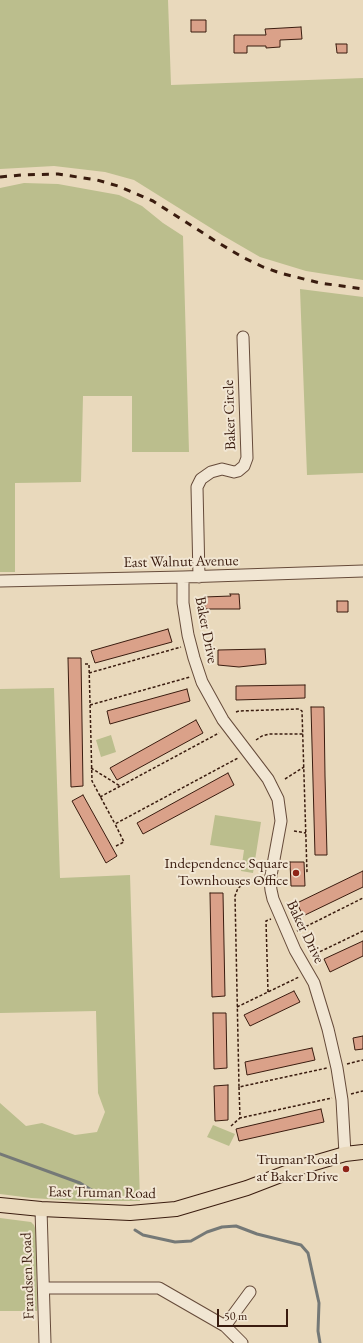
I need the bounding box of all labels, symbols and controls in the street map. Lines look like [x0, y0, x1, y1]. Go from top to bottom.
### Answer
street label: Baker Circle [220, 379, 240, 451]
street label: East Walnut Avenue [123, 552, 239, 572]
street label: Baker Drive [191, 595, 221, 665]
place label: Independence Square Townhouses Office [164, 855, 288, 890]
marker: Independence Square Townhouses Office [291, 868, 301, 878]
street label: Baker Drive [282, 898, 328, 966]
place label: Truman Road at Baker Drive [257, 1151, 338, 1186]
marker: Truman Road at Baker Drive [341, 1164, 351, 1174]
street label: East Truman Road [48, 1183, 156, 1203]
street label: Frandsen Road [17, 1232, 39, 1320]
scale bar [219, 1301, 290, 1327]
text: 50 m [224, 1308, 247, 1324]

